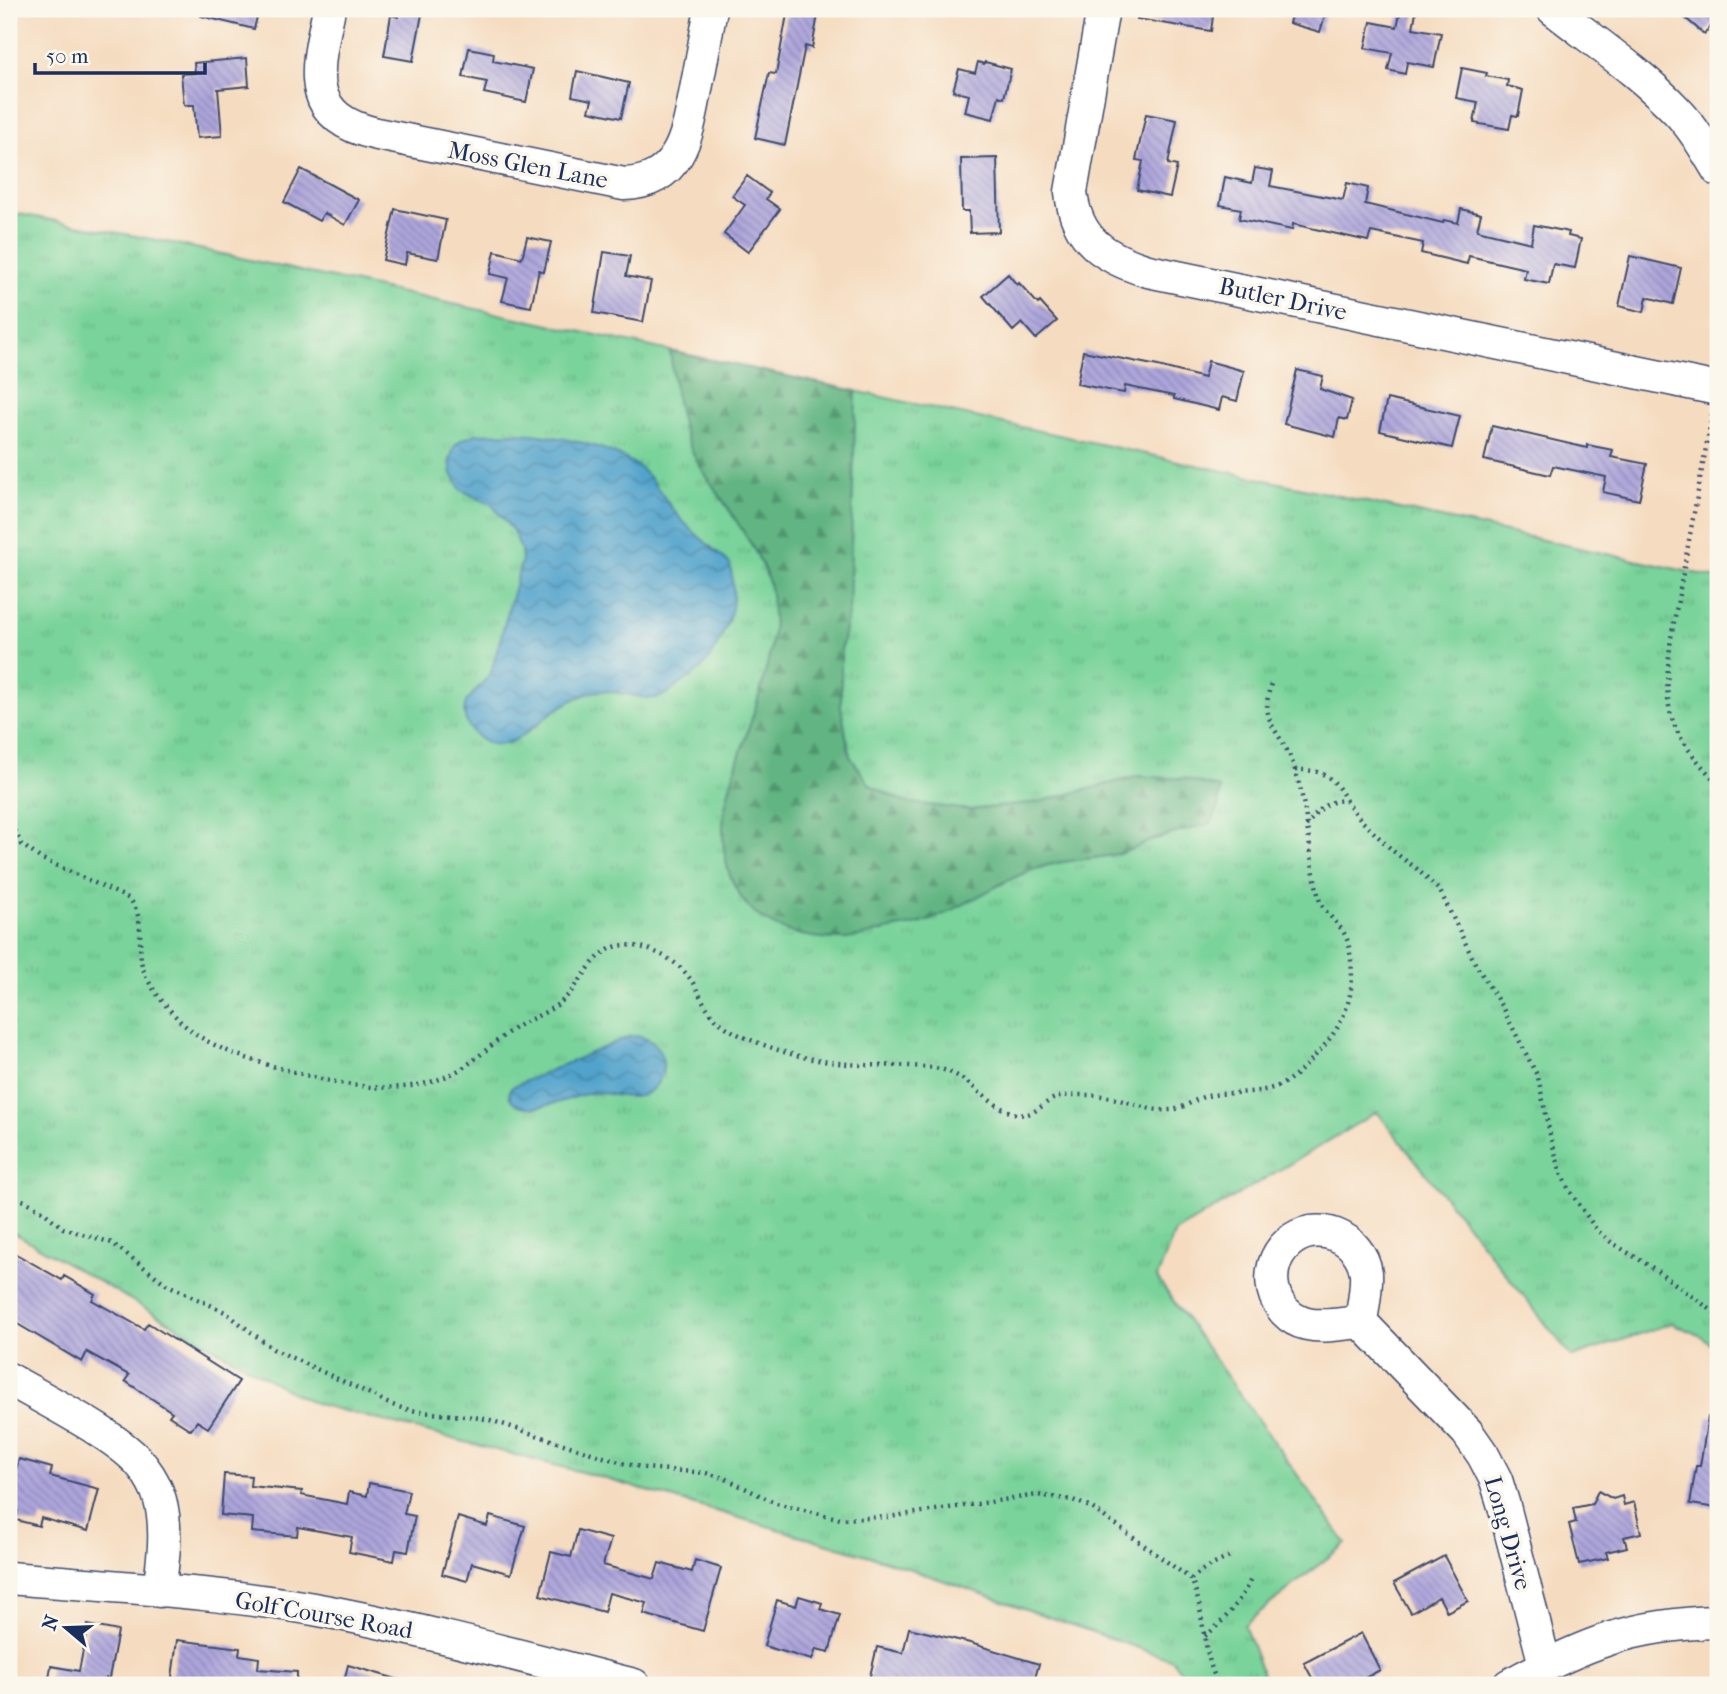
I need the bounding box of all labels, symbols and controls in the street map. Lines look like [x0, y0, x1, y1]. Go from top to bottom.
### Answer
scale bar [35, 32, 205, 76]
text: 50 m [46, 44, 89, 68]
street label: Moss Glen Lane [446, 136, 611, 194]
street label: Butler Drive [1217, 272, 1350, 326]
street label: Long Drive [1478, 1473, 1538, 1593]
street label: Golf Course Road [233, 1586, 416, 1645]
north arrow [32, 1592, 102, 1662]
text: N [38, 1612, 64, 1633]

